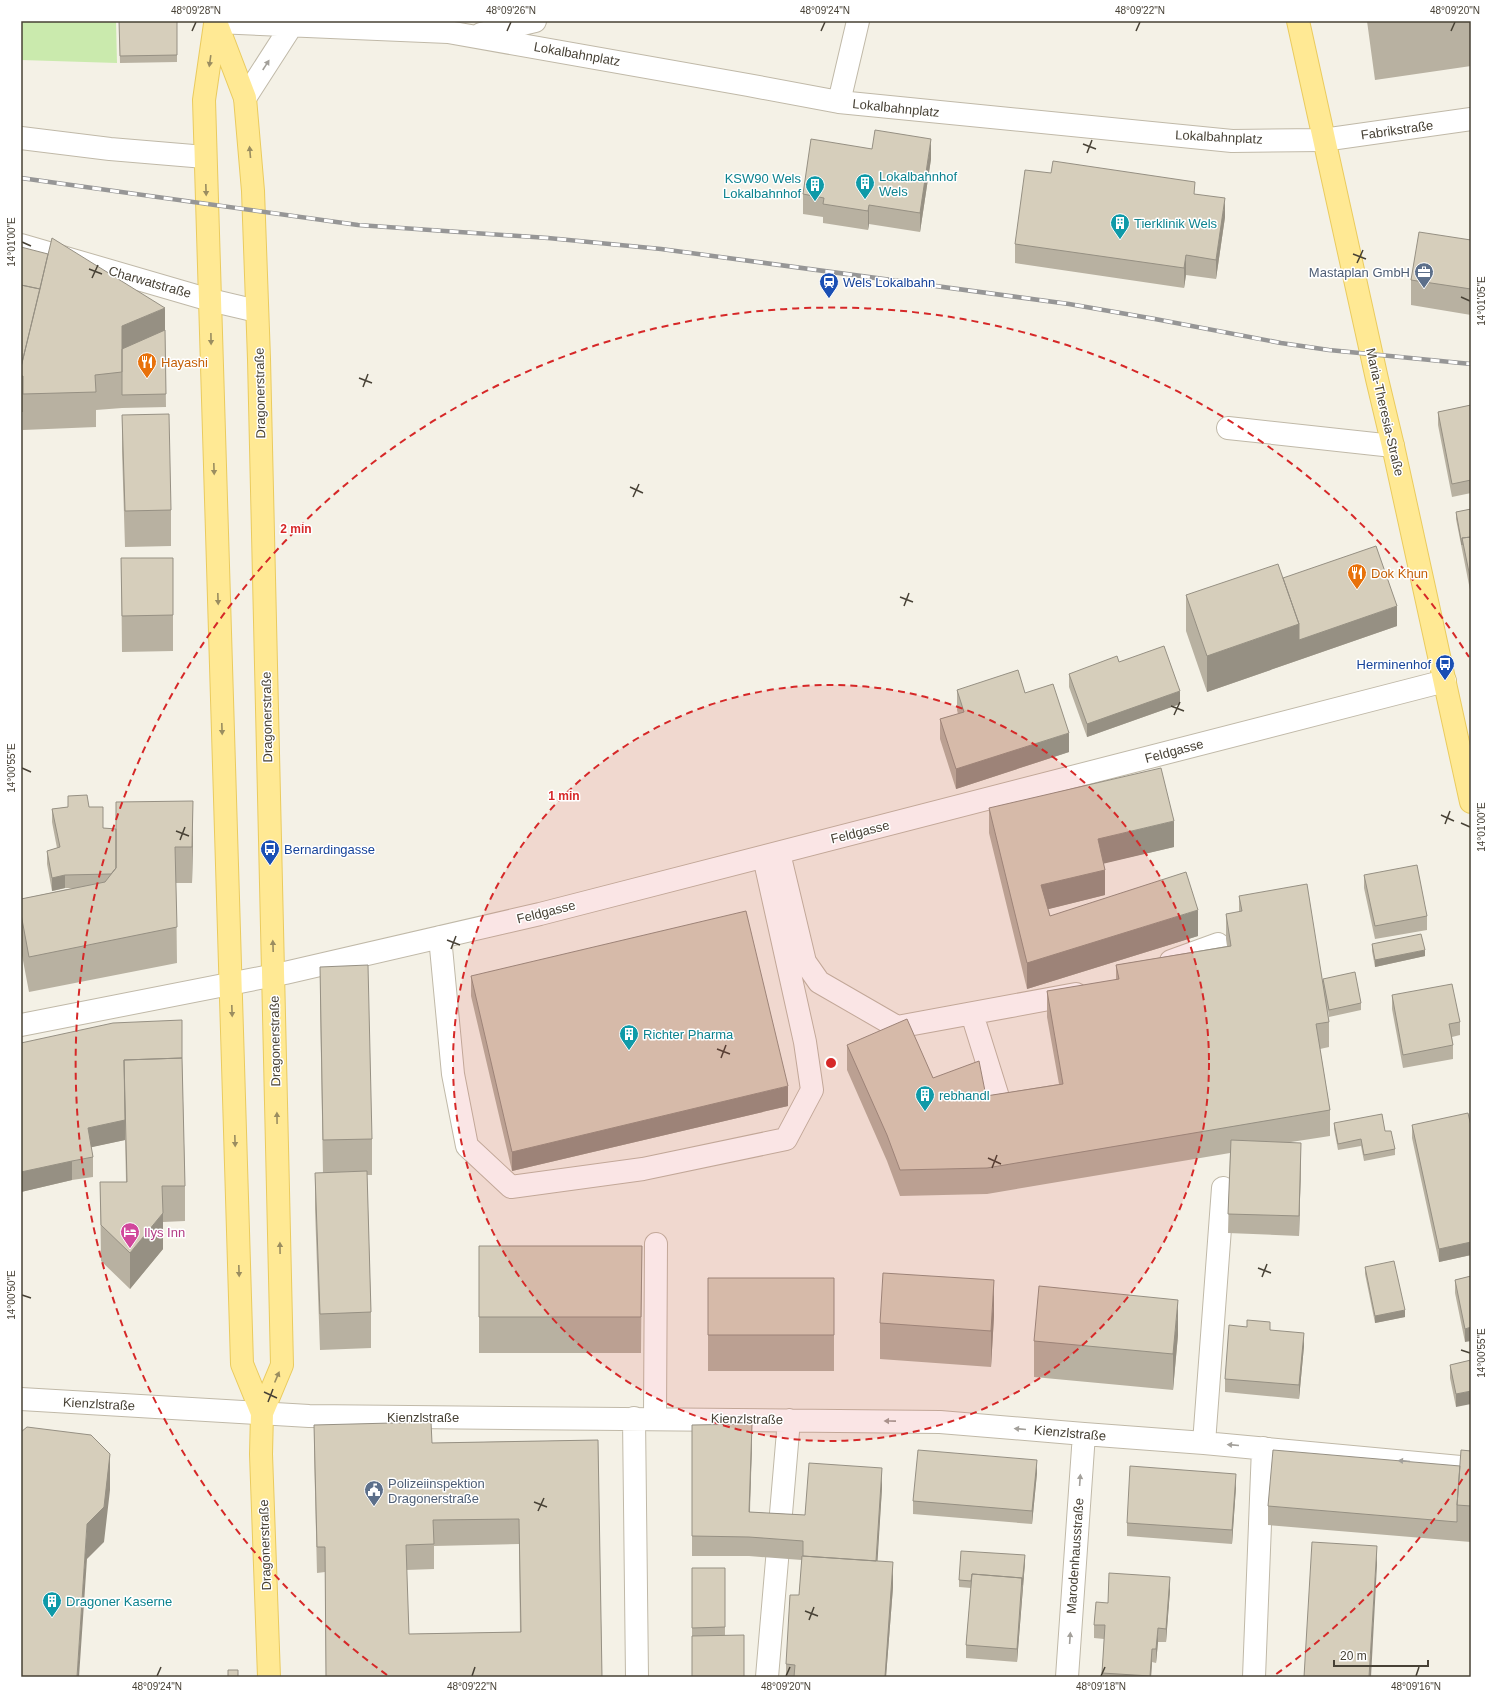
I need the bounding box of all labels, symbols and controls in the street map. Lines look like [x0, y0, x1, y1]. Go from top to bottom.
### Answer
text: 48°09'28"N [171, 5, 221, 16]
text: 48°09'26"N [486, 5, 536, 16]
text: 48°09'24"N [800, 5, 850, 16]
text: 48°09'22"N [1115, 5, 1165, 16]
text: 48°09'20"N [1430, 5, 1480, 16]
street label: Lokalbahnplatz [533, 39, 621, 69]
one-way arrow [207, 55, 213, 67]
one-way arrow [262, 60, 270, 70]
street label: Lokalbahnplatz [852, 96, 940, 120]
street label: Fabrikstraße [1360, 117, 1434, 143]
street label: Lokalbahnplatz [1175, 127, 1263, 147]
one-way arrow [246, 146, 253, 158]
place label: Lokalbahnhof Wels [879, 169, 957, 199]
place label: KSW90 Wels Lokalbahnhof [723, 171, 801, 201]
building icon: Lokalbahnhof Wels [854, 172, 876, 200]
building icon: KSW90 Wels Lokalbahnhof [804, 174, 826, 202]
one-way arrow [203, 184, 209, 197]
building icon: Tierklinik Wels [1109, 212, 1131, 240]
place label: Tierklinik Wels [1134, 216, 1218, 231]
text: 14°01'00"E [6, 217, 17, 267]
office icon: Mastaplan GmbH [1413, 261, 1435, 289]
street label: Charwatstraße [107, 263, 193, 301]
place label: Mastaplan GmbH [1309, 265, 1410, 280]
station icon: Wels Lokalbahn [818, 271, 840, 299]
place label: Wels Lokalbahn [843, 275, 935, 290]
text: 14°01'05"E [1476, 276, 1487, 326]
one-way arrow [208, 333, 214, 346]
street label: Dragonerstraße [252, 347, 268, 439]
street label: Maria-Theresia-Straße [1363, 347, 1407, 477]
restaurant icon: Hayashi [136, 351, 158, 379]
place label: Hayashi [161, 355, 208, 370]
one-way arrow [211, 463, 218, 475]
text: 2 min [280, 522, 312, 536]
restaurant icon: Dok Khun [1346, 562, 1368, 590]
place label: Dok Khun [1371, 566, 1428, 581]
one-way arrow [215, 593, 221, 606]
bus stop icon: Herminenhof [1434, 653, 1456, 681]
place label: Herminenhof [1357, 657, 1431, 672]
street label: Dragonerstraße [259, 671, 275, 763]
one-way arrow [219, 723, 225, 736]
street label: Feldgasse [1143, 736, 1205, 766]
text: 14°00'55"E [6, 743, 17, 793]
text: 1 min [548, 789, 580, 803]
text: 14°01'00"E [1476, 802, 1487, 852]
street label: Feldgasse [829, 817, 891, 847]
bus stop icon: Bernardingasse [259, 838, 281, 866]
place label: Bernardingasse [284, 842, 375, 857]
street label: Feldgasse [515, 897, 577, 927]
one-way arrow [270, 939, 276, 952]
street label: Dragonerstraße [267, 995, 283, 1087]
one-way arrow [228, 1005, 235, 1017]
building icon: Richter Pharma [618, 1023, 640, 1051]
place label: Richter Pharma [643, 1027, 734, 1042]
centre of rings [824, 1056, 838, 1070]
building icon: rebhandl [914, 1084, 936, 1112]
place label: rebhandl [939, 1088, 990, 1103]
one-way arrow [274, 1111, 280, 1124]
one-way arrow [232, 1135, 238, 1148]
hotel icon: Ilys Inn [119, 1221, 141, 1249]
place label: Ilys Inn [144, 1225, 185, 1240]
one-way arrow [277, 1241, 283, 1254]
one-way arrow [236, 1265, 242, 1278]
text: 14°00'50"E [6, 1270, 17, 1320]
text: 14°00'55"E [1476, 1328, 1487, 1378]
one-way arrow [274, 1372, 280, 1383]
street label: Kienzlstraße [63, 1395, 135, 1413]
street label: Kienzlstraße [387, 1410, 459, 1425]
street label: Kienzlstraße [711, 1411, 783, 1427]
one-way arrow [883, 1418, 896, 1424]
street label: Kienzlstraße [1033, 1422, 1107, 1444]
one-way arrow [1014, 1425, 1026, 1432]
one-way arrow [1227, 1442, 1239, 1449]
one-way arrow [1398, 1458, 1410, 1465]
one-way arrow [1077, 1474, 1084, 1486]
place label: Polizeiinspektion Dragonerstraße [388, 1476, 485, 1506]
public building icon: Polizeiinspektion Dragonerstraße [363, 1479, 385, 1507]
street label: Marodenhausstraße [1063, 1497, 1087, 1615]
street label: Dragonerstraße [256, 1499, 274, 1591]
building icon: Dragoner Kaserne [41, 1590, 63, 1618]
place label: Dragoner Kaserne [66, 1594, 172, 1609]
one-way arrow [1066, 1632, 1073, 1644]
scale bar [1334, 1642, 1428, 1668]
text: 20 m [1340, 1649, 1367, 1663]
text: 48°09'24"N [132, 1681, 182, 1692]
text: 48°09'22"N [447, 1681, 497, 1692]
text: 48°09'20"N [761, 1681, 811, 1692]
text: 48°09'18"N [1076, 1681, 1126, 1692]
text: 48°09'16"N [1391, 1681, 1441, 1692]

